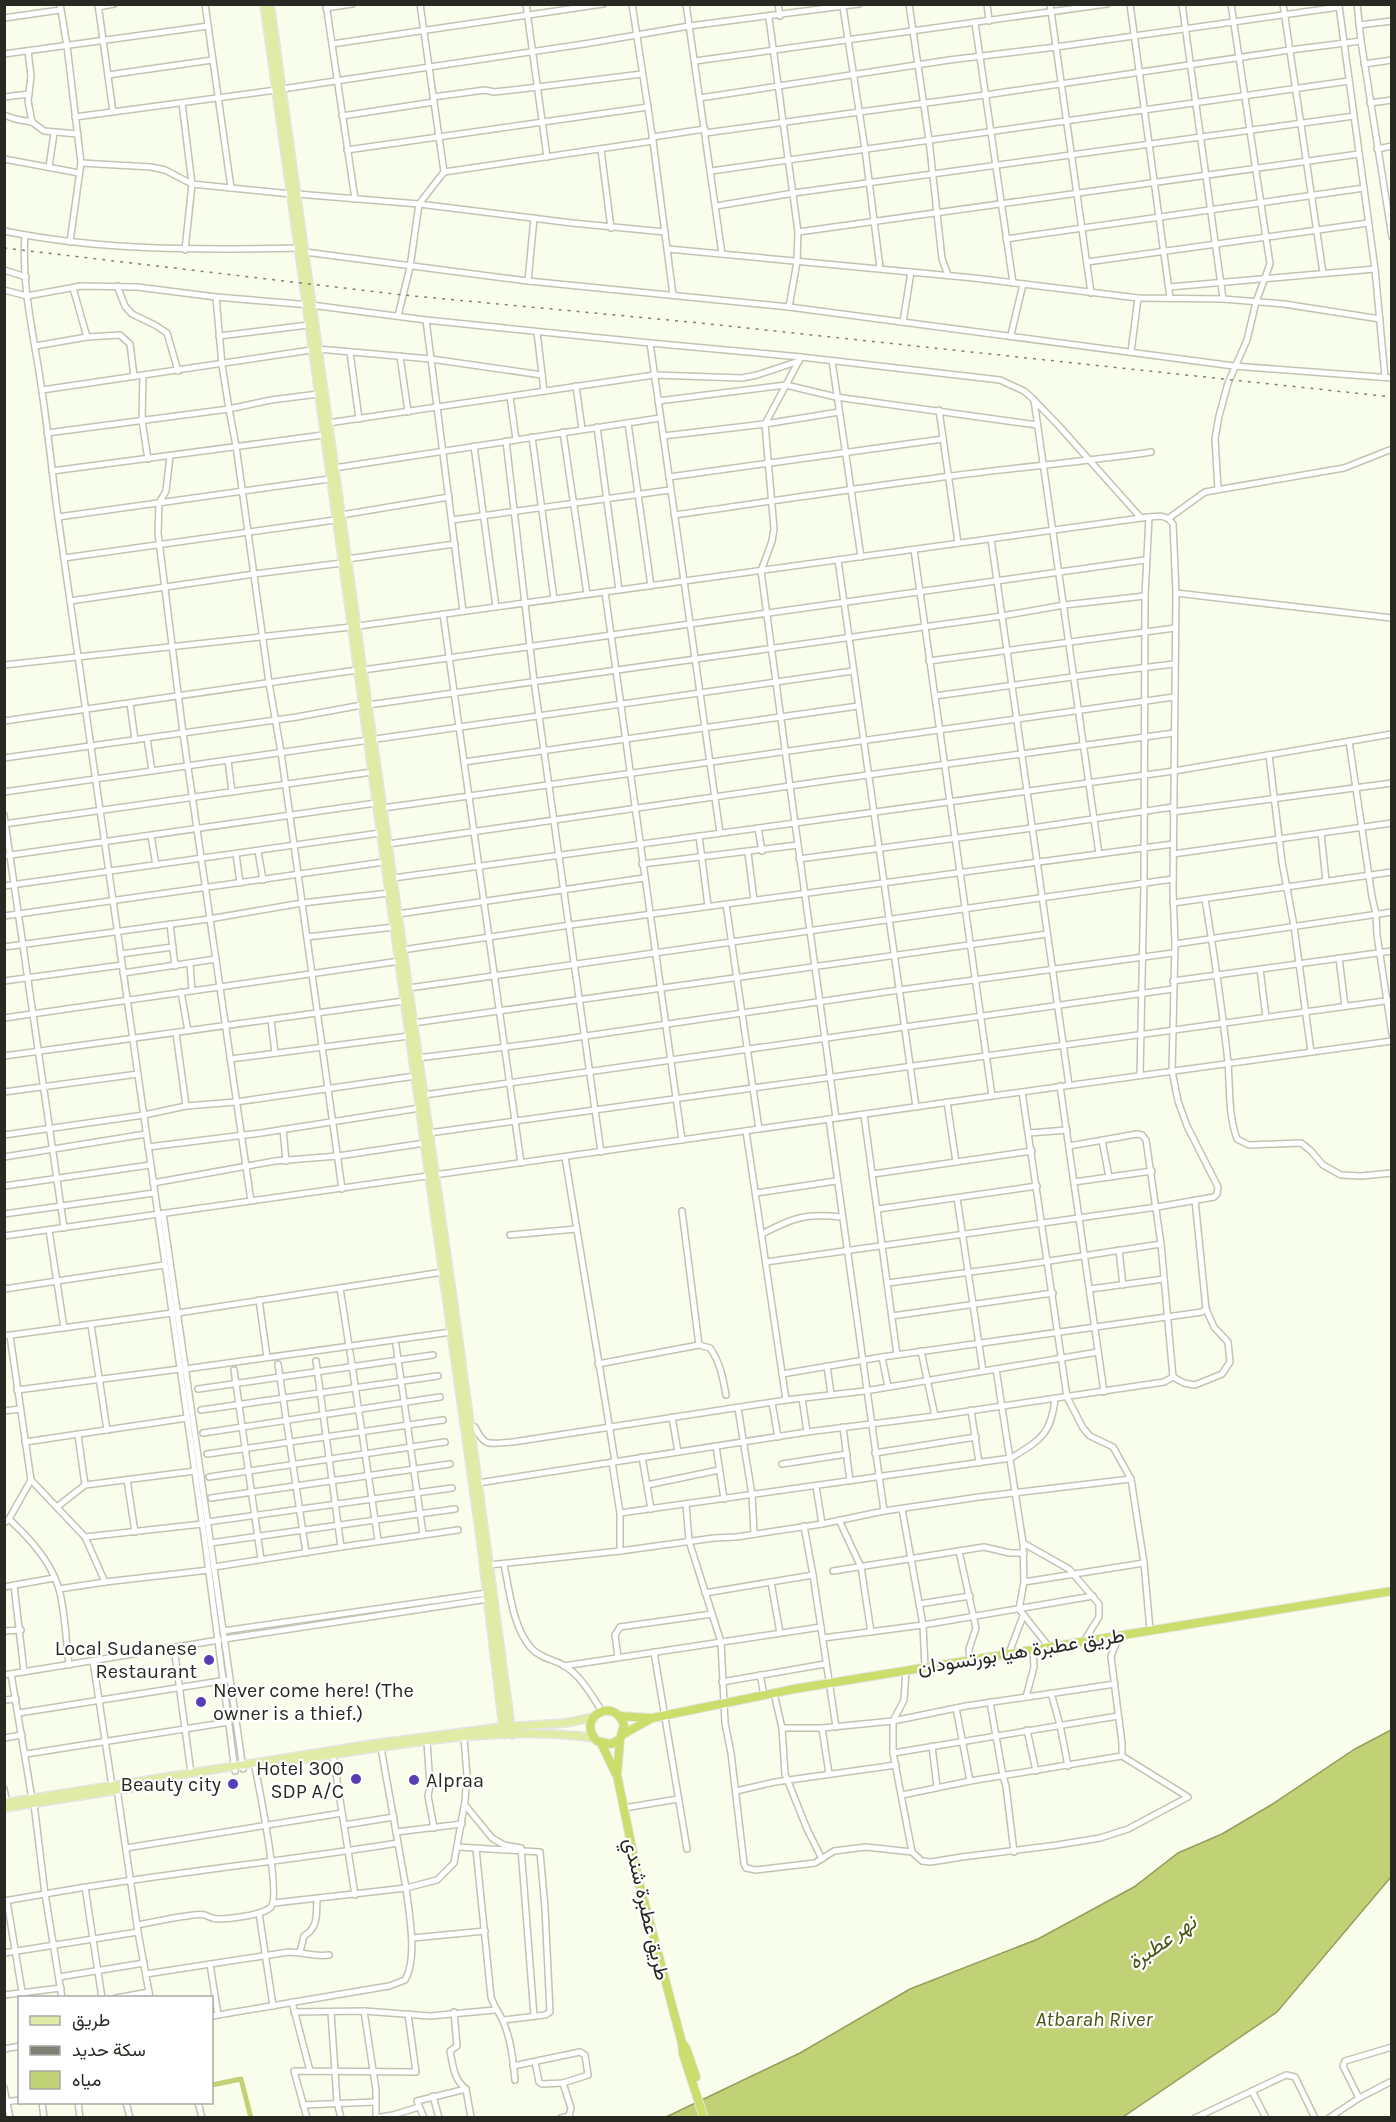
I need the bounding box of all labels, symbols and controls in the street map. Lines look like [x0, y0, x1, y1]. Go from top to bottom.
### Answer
street label: طريق عطبرة هيا بورتسودان [916, 1624, 1126, 1680]
place label: Local Sudanese Restaurant [55, 1637, 197, 1683]
marker: Local Sudanese Restaurant [202, 1653, 216, 1667]
place label: Never come here! (The owner is a thief.) [213, 1679, 414, 1725]
marker: Never come here! (The owner is a thief.) [194, 1695, 208, 1709]
place label: Hotel 300 SDP A/C [256, 1757, 344, 1803]
place label: Alpraa [426, 1769, 484, 1792]
marker: Hotel 300 SDP A/C [349, 1772, 363, 1786]
place label: Beauty city [120, 1773, 221, 1796]
marker: Alpraa [407, 1773, 421, 1787]
marker: Beauty city [226, 1777, 240, 1791]
street label: طريق عطبرة شندي [614, 1836, 674, 1984]
water label: نهر عطبرة [1123, 1909, 1202, 1975]
legend [18, 1996, 213, 2104]
water label: Atbarah River [1036, 2007, 1153, 2031]
text: طريق [72, 2009, 110, 2031]
text: سكة حديد [72, 2039, 146, 2061]
text: مياه [72, 2069, 101, 2091]

